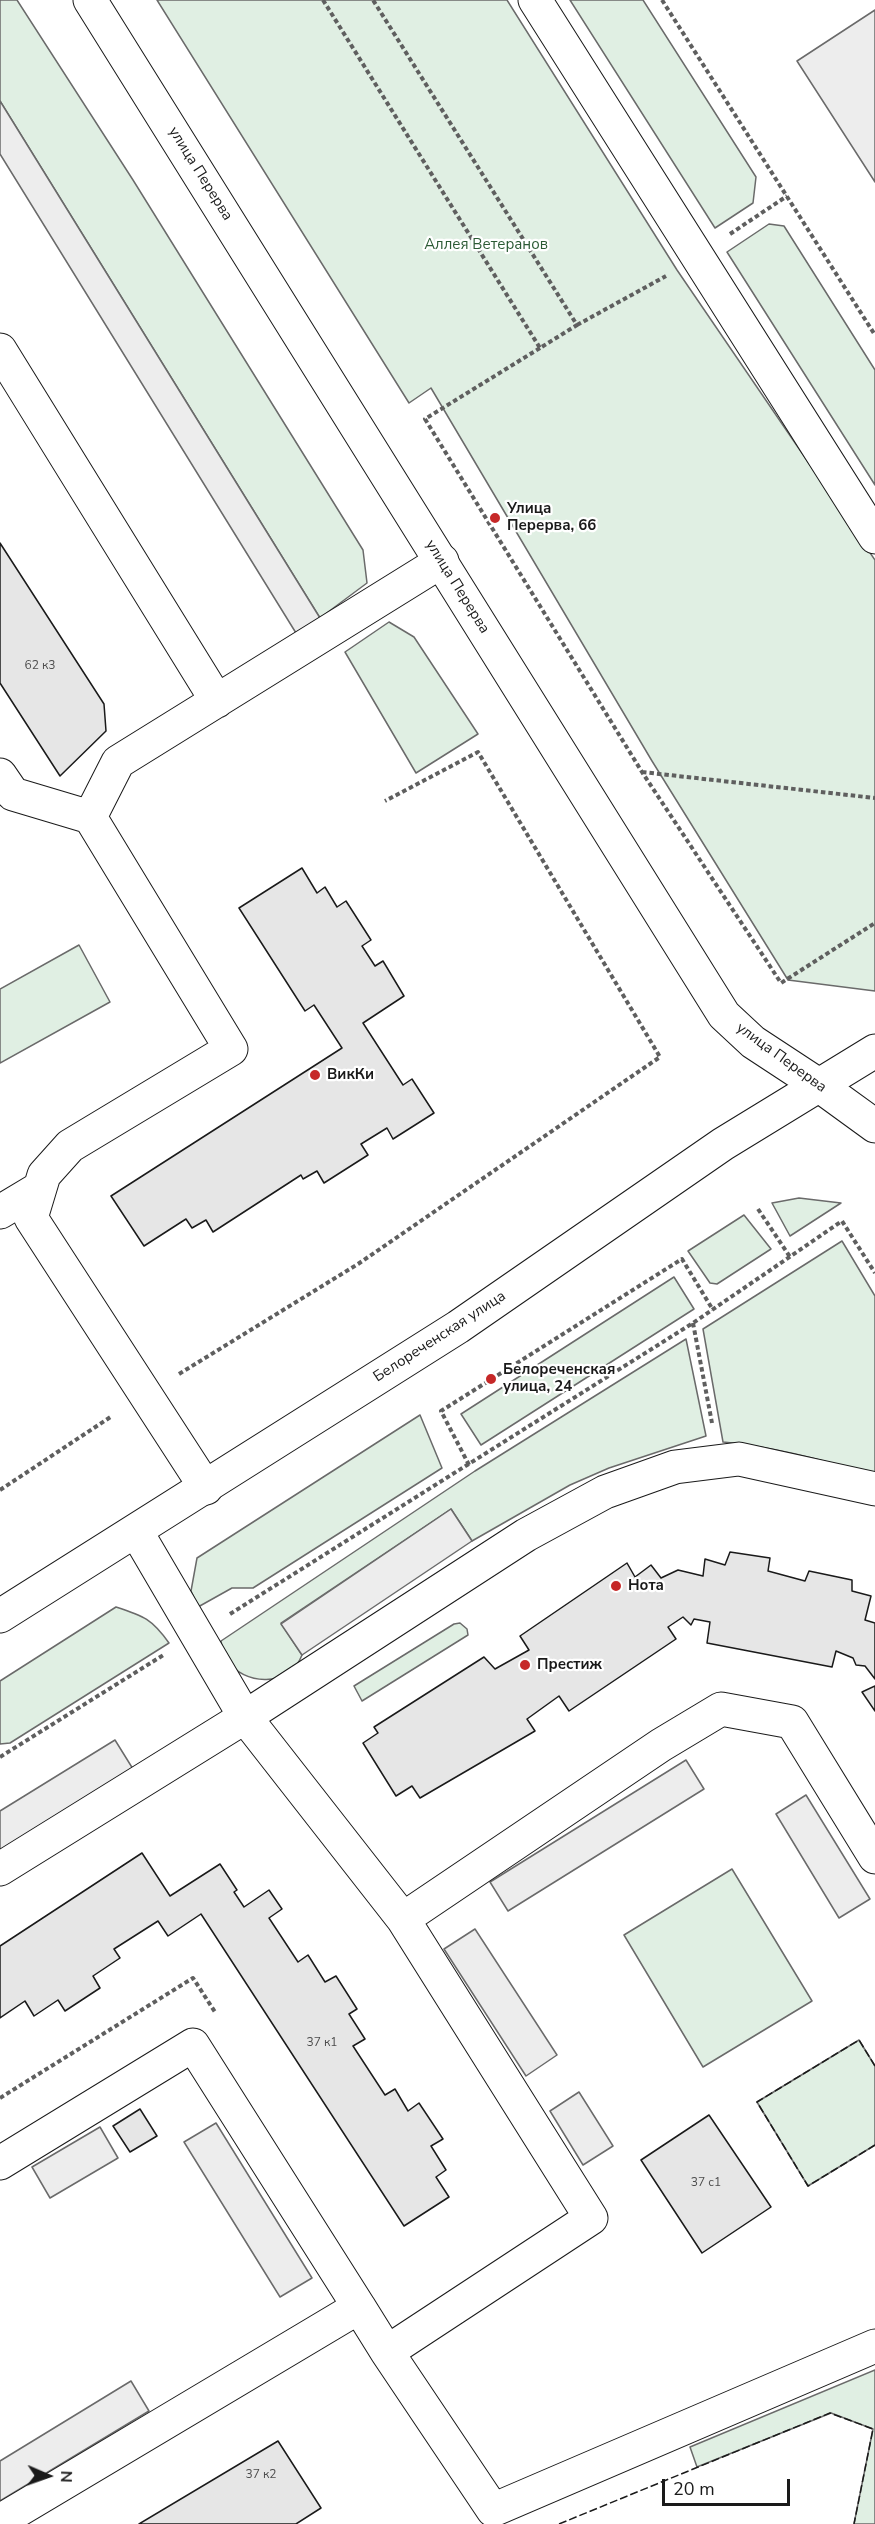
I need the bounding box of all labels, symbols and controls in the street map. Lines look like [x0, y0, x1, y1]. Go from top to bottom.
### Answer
street label: улица Перерва [164, 124, 236, 224]
park label: Аллея Ветеранов [424, 236, 548, 254]
place label: Улица Перерва, 66 [507, 500, 596, 535]
marker: Улица Перерва, 66 [488, 511, 502, 525]
street label: улица Перерва [421, 537, 493, 637]
house number: 62 к3 [25, 659, 55, 673]
street label: улица Перерва [732, 1019, 830, 1097]
place label: ВикКи [327, 1066, 374, 1084]
marker: ВикКи [308, 1068, 322, 1082]
street label: Белореченская улица [370, 1287, 510, 1387]
place label: Белореченская улица, 24 [503, 1361, 615, 1396]
marker: Белореченская улица, 24 [484, 1372, 498, 1386]
place label: Нота [628, 1577, 664, 1595]
marker: Нота [609, 1579, 623, 1593]
place label: Престиж [537, 1656, 602, 1674]
marker: Престиж [518, 1658, 532, 1672]
house number: 37 к1 [307, 2036, 337, 2050]
house number: 37 с1 [691, 2176, 721, 2190]
north arrow [18, 2446, 78, 2506]
scale bar [665, 2467, 792, 2505]
house number: 37 к2 [246, 2468, 276, 2482]
text: N [55, 2470, 77, 2483]
text: 20 m [673, 2477, 715, 2501]

